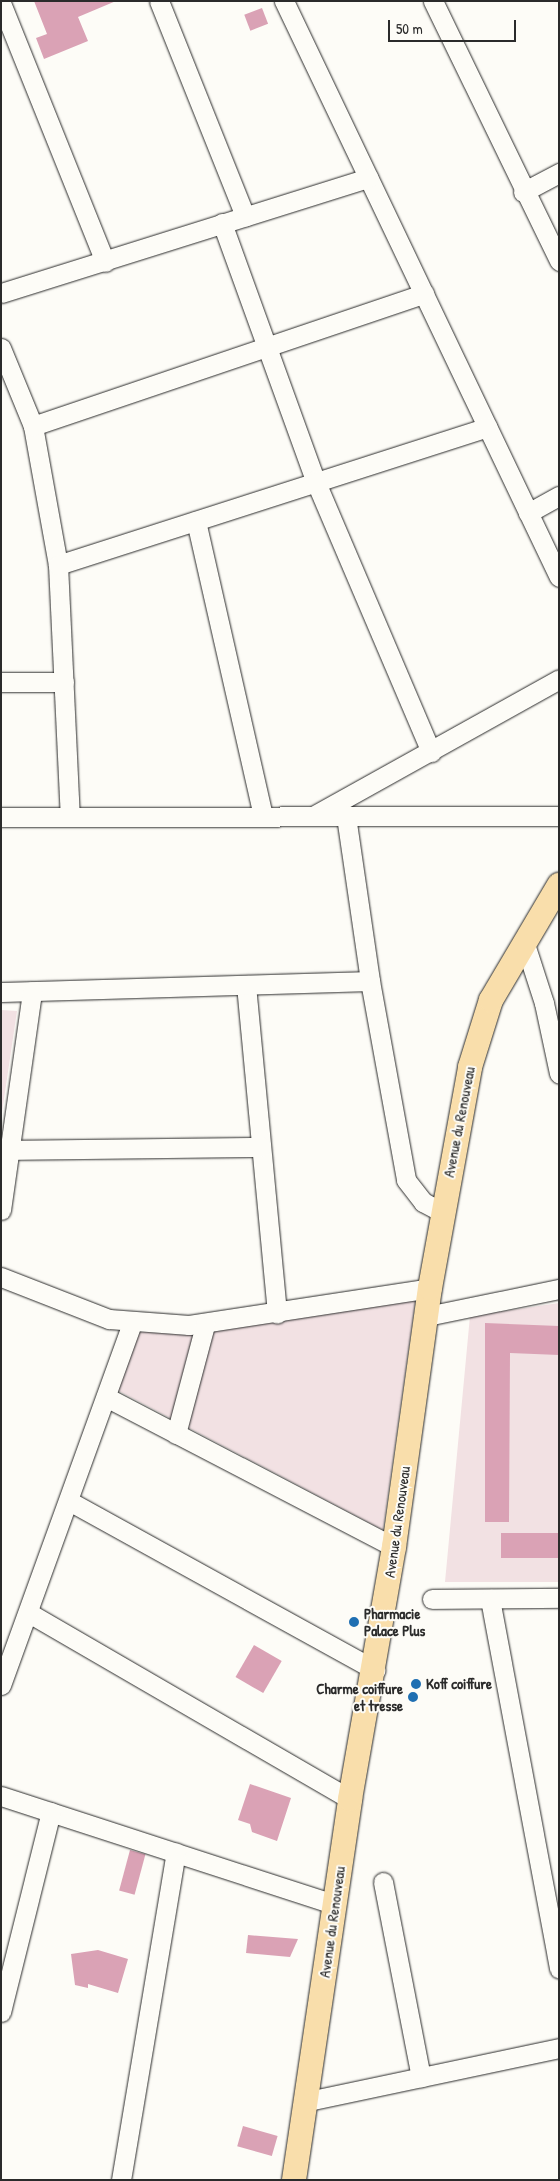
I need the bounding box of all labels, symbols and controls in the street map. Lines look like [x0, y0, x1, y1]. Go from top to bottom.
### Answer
scale bar [390, 10, 518, 42]
text: 50 m [396, 18, 423, 39]
street label: Avenue du Renouveau [439, 1065, 479, 1179]
street label: Avenue du Renouveau [380, 1465, 414, 1579]
place label: Pharmacie Palace Plus [364, 1604, 425, 1639]
marker: Pharmacie Palace Plus [348, 1616, 360, 1628]
place label: Koff coiffure [426, 1675, 492, 1693]
marker: Koff coiffure [410, 1678, 422, 1690]
place label: Charme coiffure et tresse [316, 1679, 403, 1714]
marker: Charme coiffure et tresse [407, 1691, 419, 1703]
street label: Avenue du Renouveau [315, 1865, 349, 1979]

